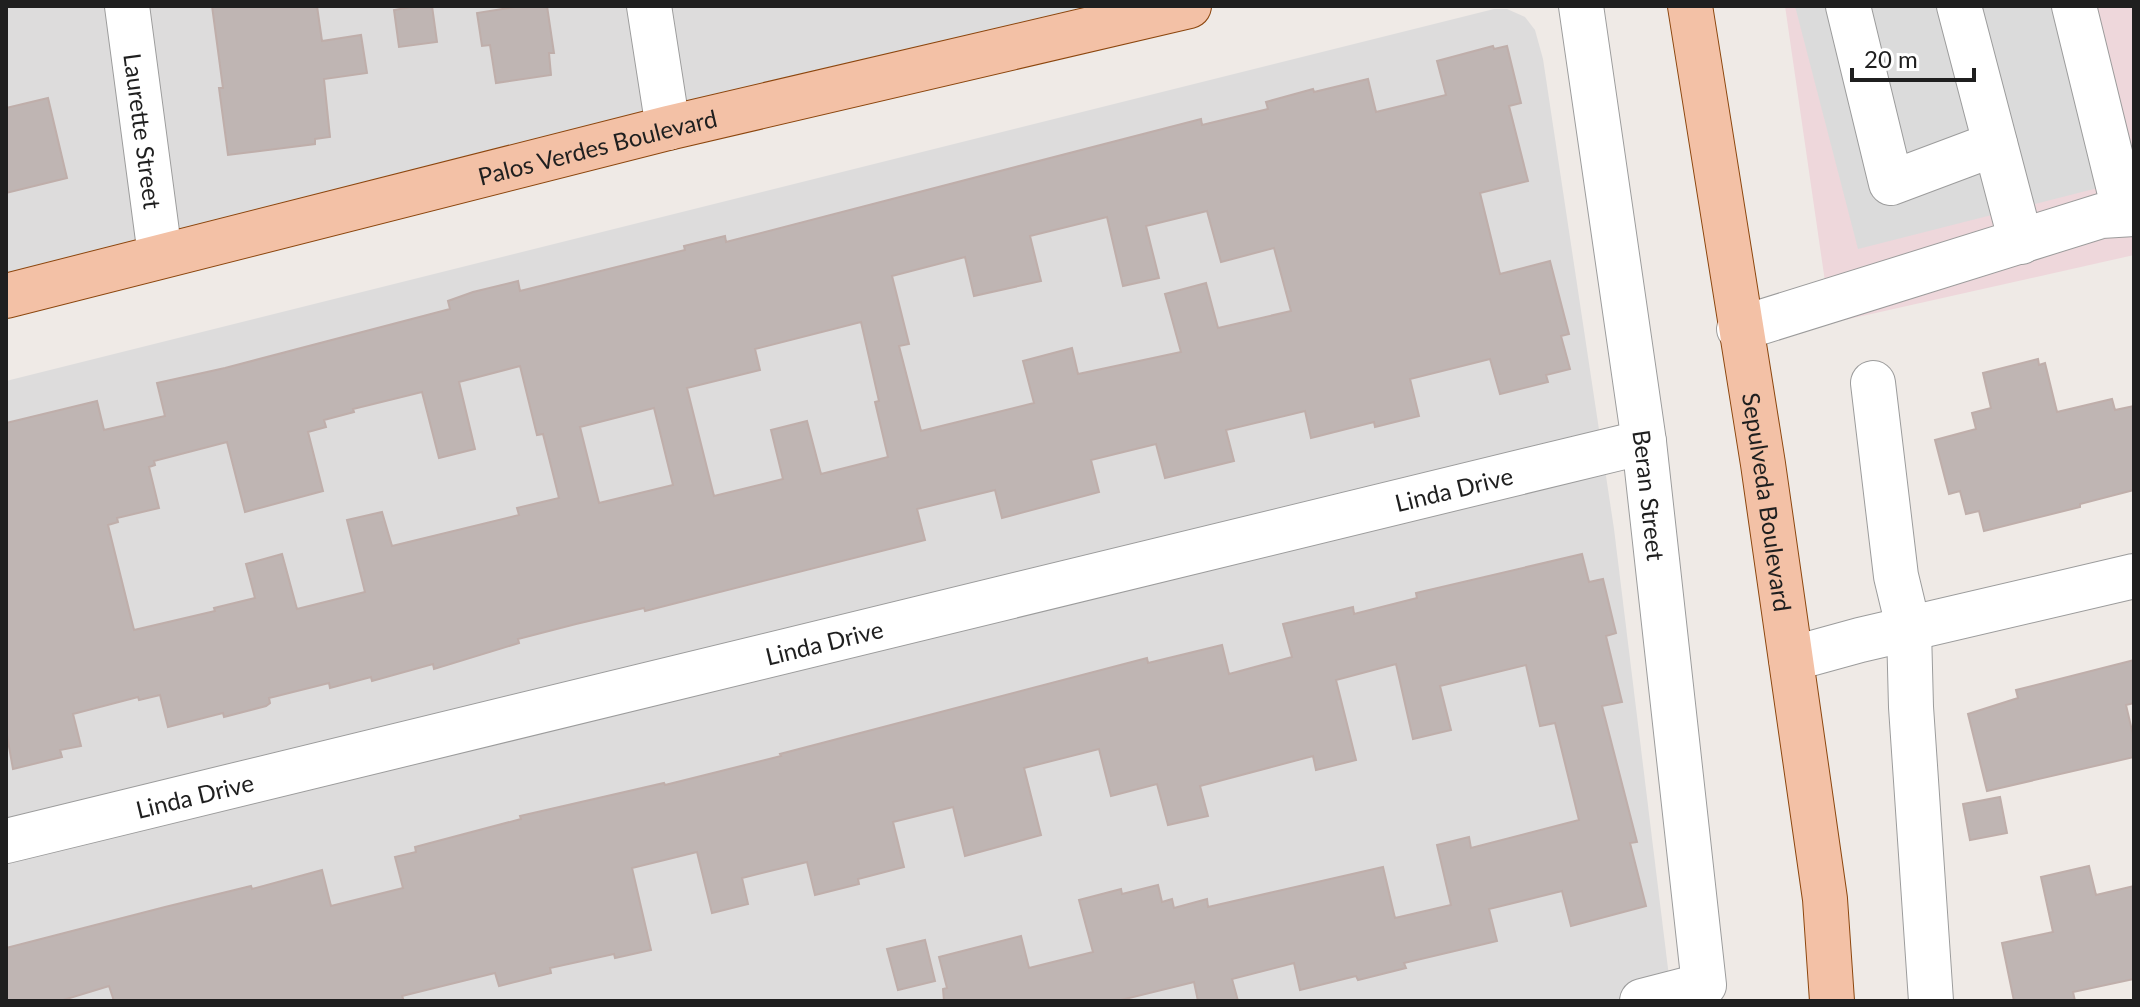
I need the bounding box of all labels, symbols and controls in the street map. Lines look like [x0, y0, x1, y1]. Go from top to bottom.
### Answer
scale bar [1852, 32, 1974, 82]
text: 20 m [1864, 44, 1918, 73]
street label: Laurette Street [119, 51, 168, 211]
street label: Palos Verdes Boulevard [475, 103, 720, 190]
street label: Sepulveda Boulevard [1737, 390, 1798, 613]
street label: Beran Street [1628, 428, 1672, 562]
street label: Linda Drive [1392, 460, 1516, 517]
street label: Linda Drive [762, 613, 886, 670]
street label: Linda Drive [133, 767, 256, 823]

